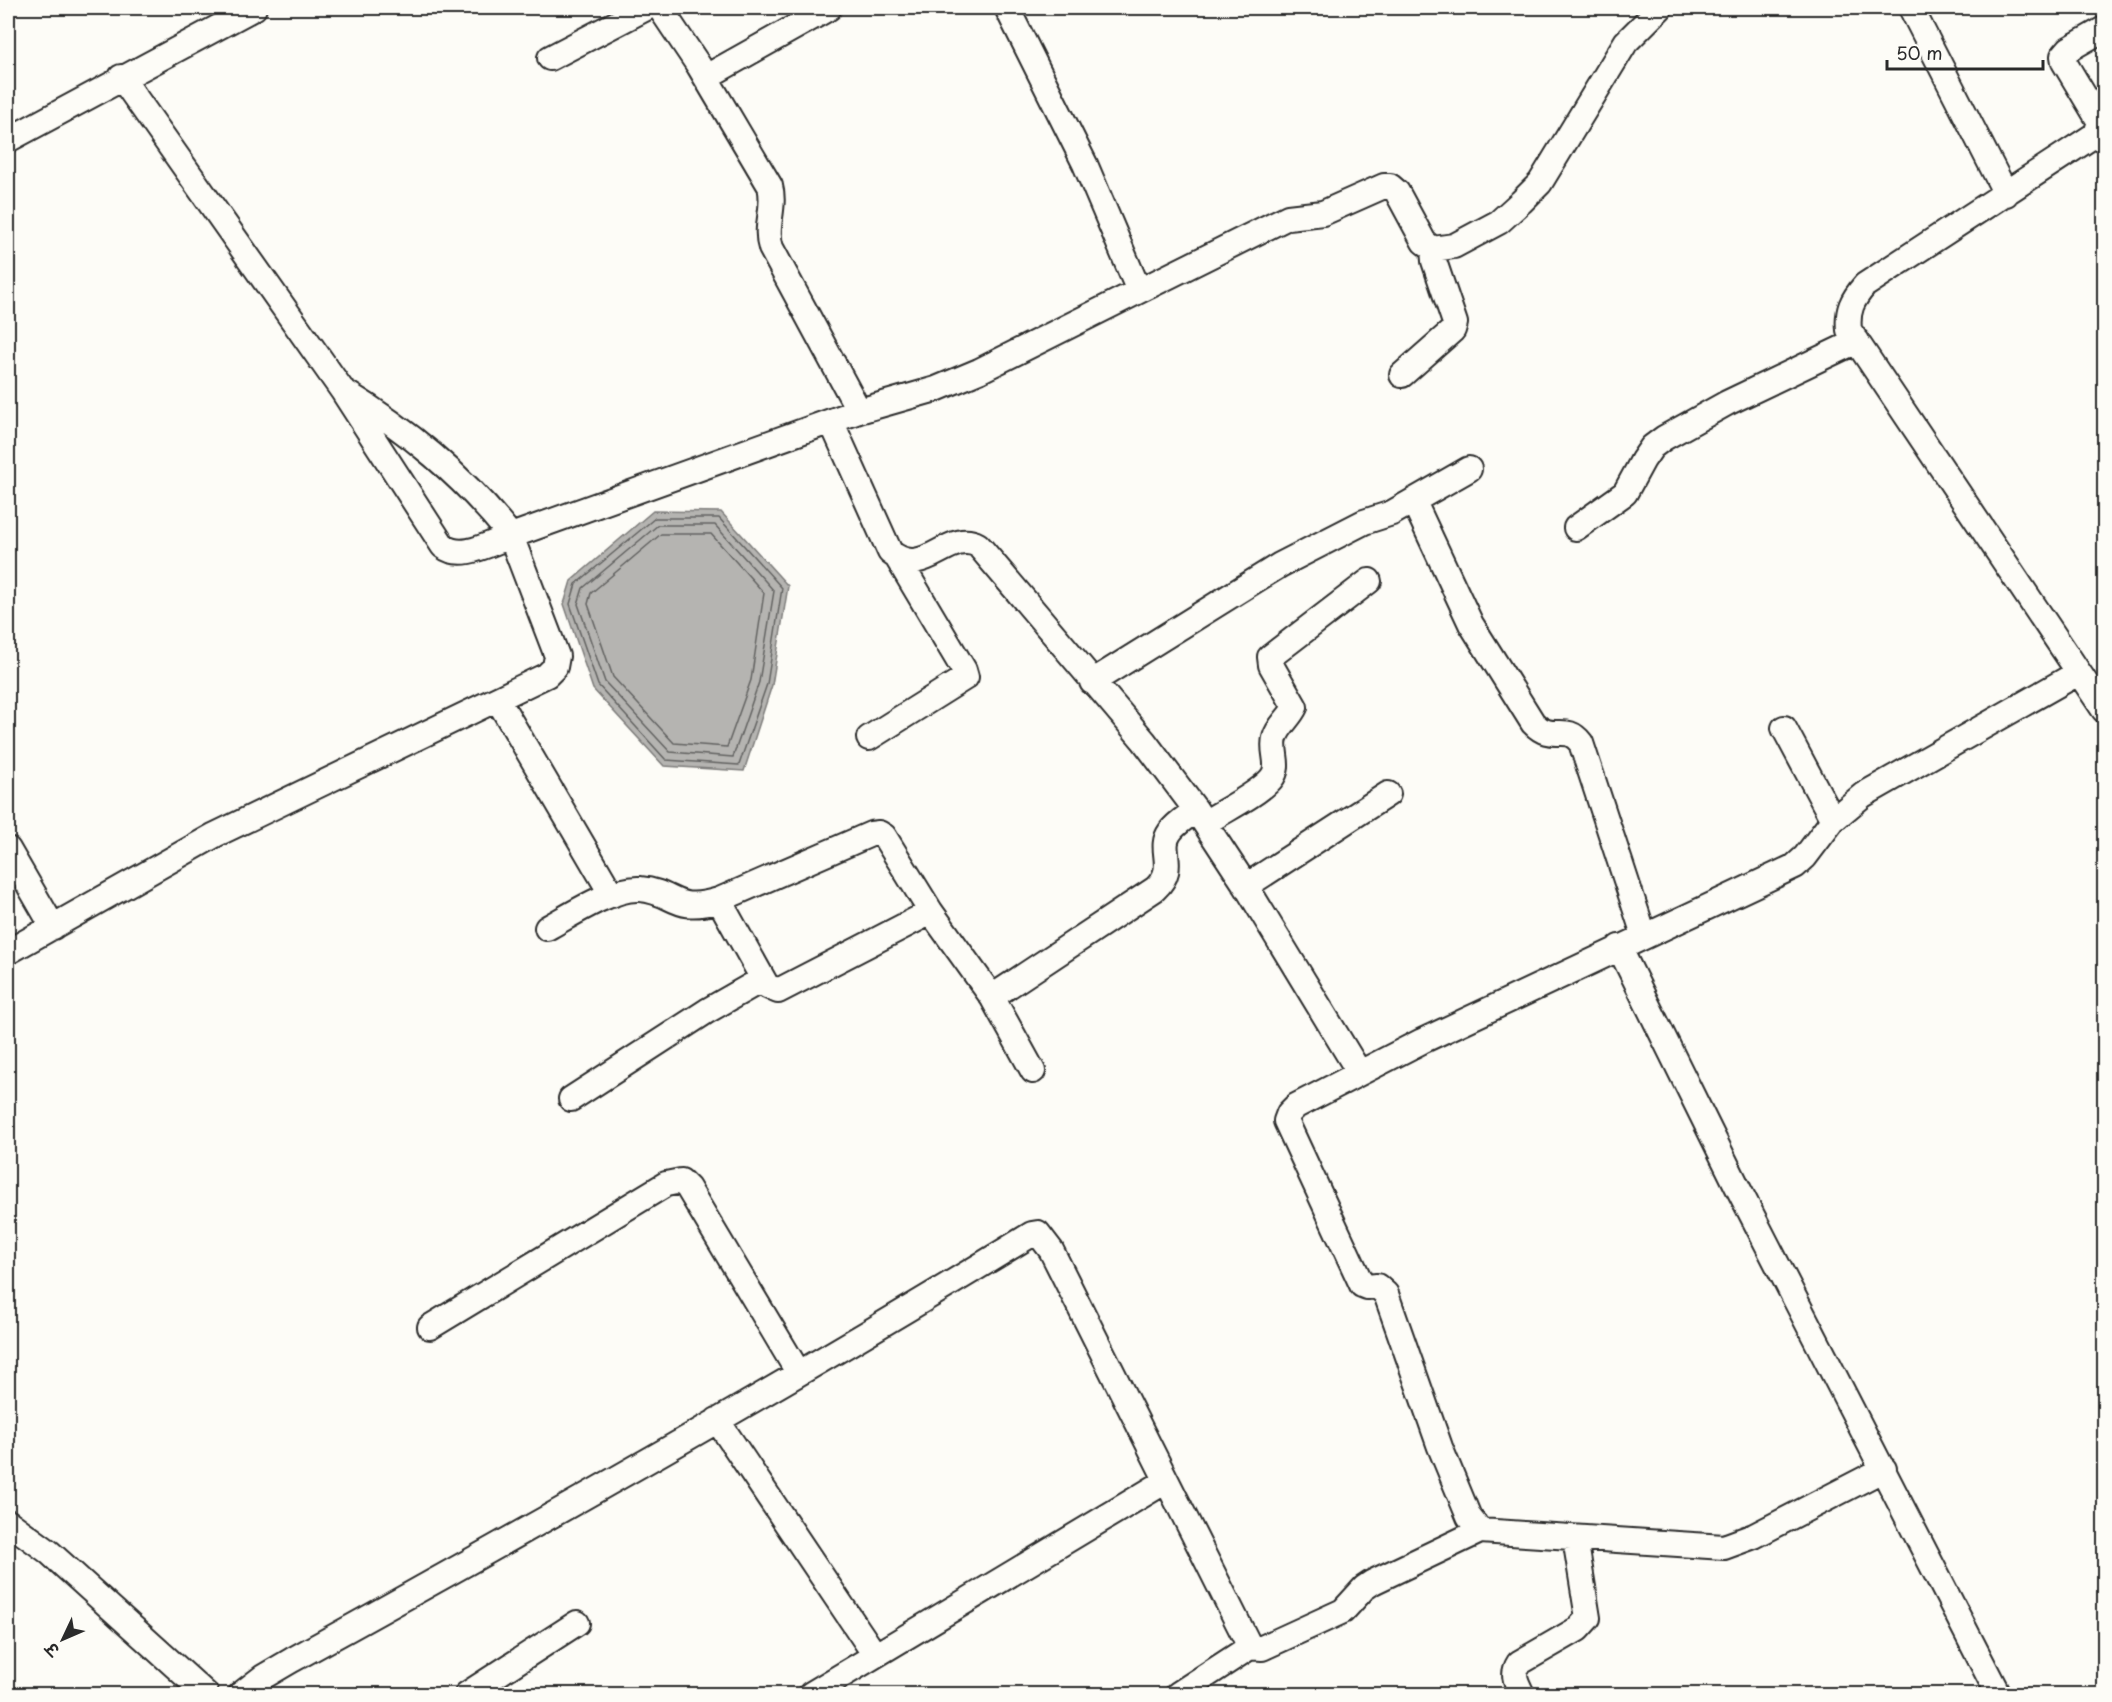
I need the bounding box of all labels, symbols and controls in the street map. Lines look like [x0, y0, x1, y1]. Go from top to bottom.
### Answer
scale bar [1887, 33, 2043, 71]
text: 50 m [1896, 39, 1943, 66]
north arrow [33, 1609, 93, 1669]
text: उ [38, 1637, 65, 1664]

